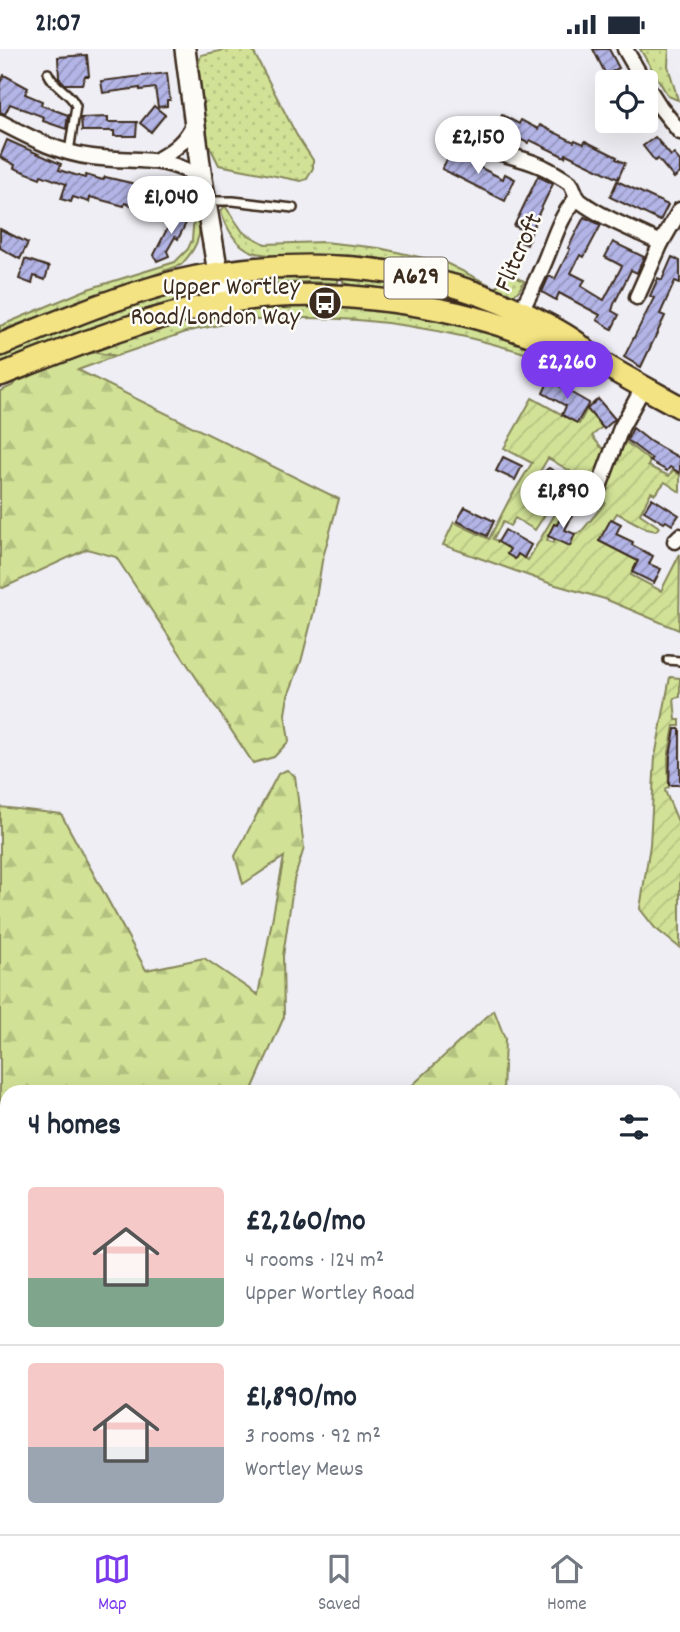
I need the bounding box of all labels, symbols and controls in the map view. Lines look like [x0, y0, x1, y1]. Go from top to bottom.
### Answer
text: 21:07 [35, 6, 81, 43]
map controls [595, 70, 658, 133]
button: locate [595, 70, 658, 133]
pin: £2,150 [421, 117, 535, 176]
text: £2,150 [451, 122, 505, 155]
pin: £1,040 [114, 177, 228, 236]
text: £1,040 [143, 182, 199, 215]
street label: Flitcroft [486, 207, 554, 298]
road number: A629 [384, 258, 448, 299]
place label: Upper Wortley Road/London Way [130, 270, 300, 337]
bus stop icon: Upper Wortley Road/London Way [306, 284, 344, 322]
pin: £2,260 [510, 341, 624, 401]
text: £2,260 [537, 347, 597, 380]
pin: £1,890 [506, 470, 620, 530]
text: £1,890 [536, 476, 590, 509]
text: 4 homes [28, 1106, 121, 1149]
icon: filters [615, 1108, 653, 1146]
text: £2,260/mo [245, 1202, 365, 1245]
icon: home [84, 1215, 168, 1299]
text: 4 rooms · 124 m² [245, 1245, 384, 1278]
text: Upper Wortley Road [245, 1278, 415, 1311]
text: £1,890/mo [245, 1378, 357, 1421]
icon: home [84, 1391, 168, 1475]
text: 3 rooms · 92 m² [245, 1421, 381, 1454]
text: Wortley Mews [245, 1454, 364, 1487]
tab: Map [93, 1550, 131, 1619]
tab: Saved [318, 1550, 360, 1619]
tab: Home [547, 1550, 587, 1619]

